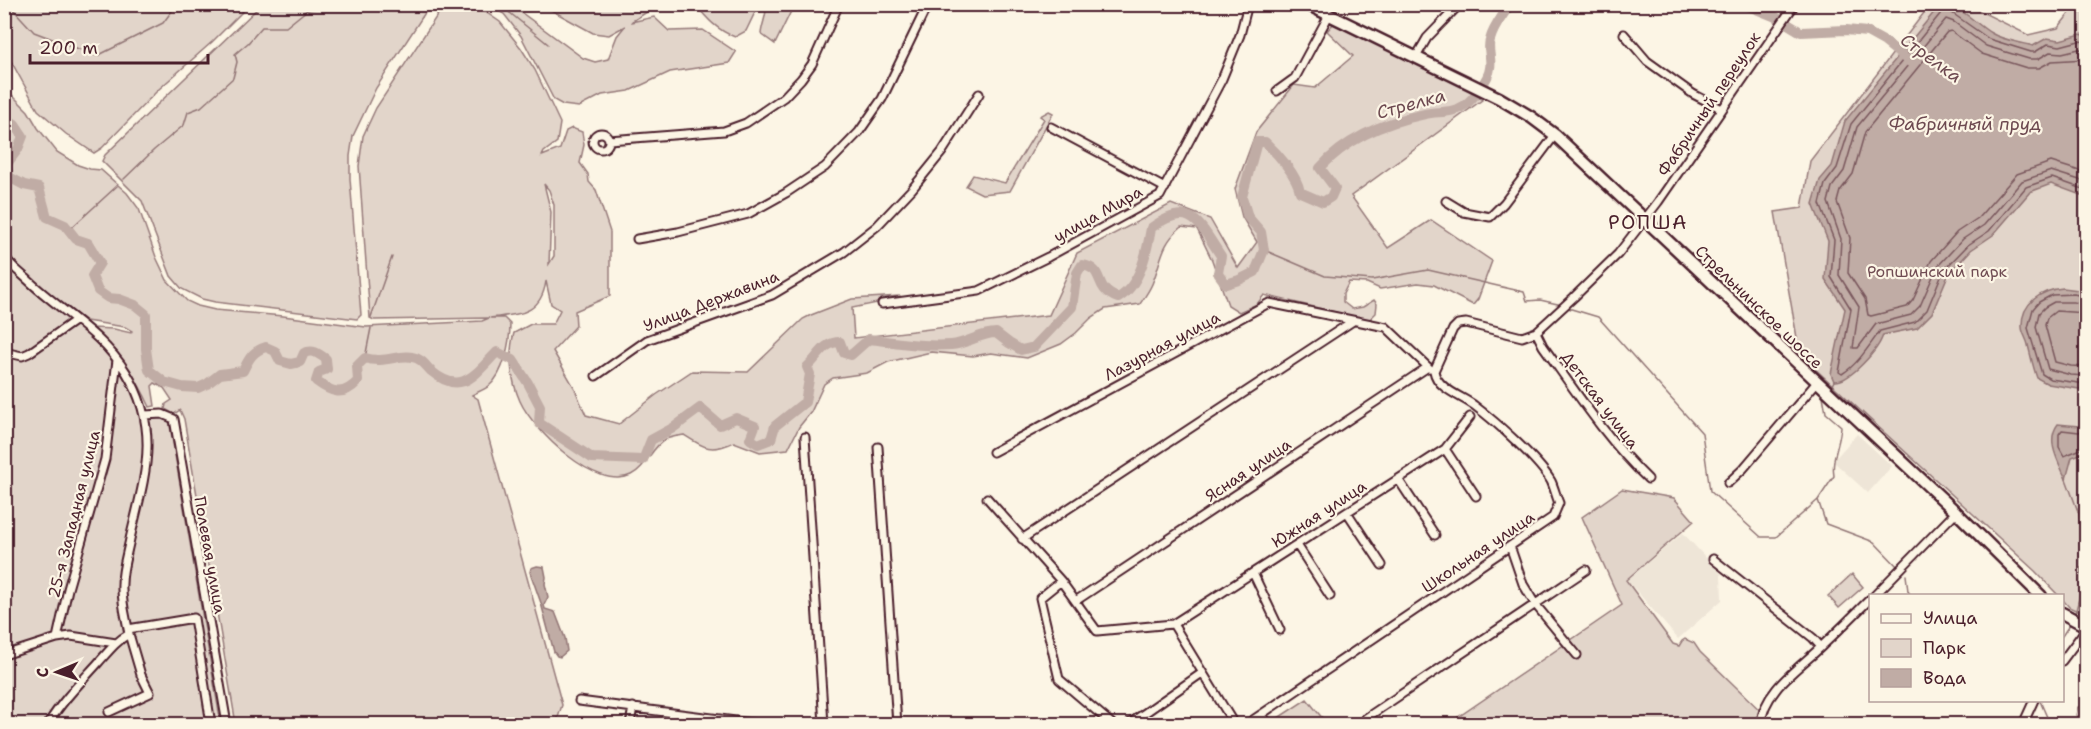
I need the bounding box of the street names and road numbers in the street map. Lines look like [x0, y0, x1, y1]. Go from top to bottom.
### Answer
street label: Фабричный переулок [1653, 27, 1766, 180]
street label: улица Мира [1050, 181, 1146, 247]
street label: Стрельнинское шоссе [1691, 241, 1827, 373]
street label: Улица Державина [640, 265, 782, 337]
street label: Лазурная улица [1100, 307, 1224, 385]
street label: Детская улица [1557, 347, 1643, 453]
street label: 25-я Западная улица [43, 428, 105, 600]
street label: Ясная улица [1201, 434, 1295, 506]
street label: Южная улица [1268, 475, 1370, 552]
street label: Полевая улица [189, 495, 231, 615]
street label: Школьная улица [1418, 506, 1539, 598]

